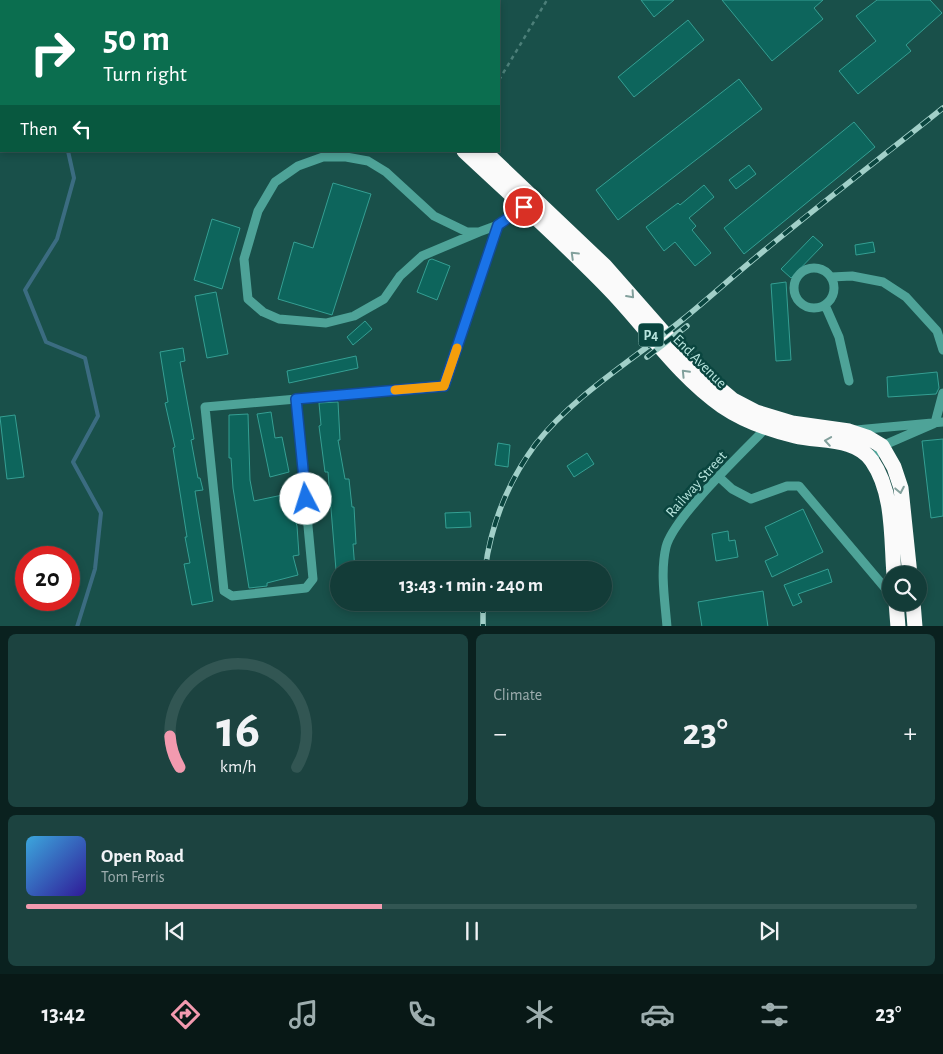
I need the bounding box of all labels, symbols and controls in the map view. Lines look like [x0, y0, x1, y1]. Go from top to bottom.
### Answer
icon: right [20, 20, 85, 85]
text: 50 m [103, 22, 170, 57]
text: Turn right [103, 63, 187, 85]
icon: left [68, 115, 96, 143]
text: Then [20, 120, 58, 139]
pin [503, 186, 545, 228]
icon: arrive [510, 193, 538, 221]
one-way arrow [570, 252, 579, 261]
one-way arrow [626, 290, 635, 299]
road number: P4 [638, 324, 664, 346]
street label: End Avenue [670, 332, 729, 391]
one-way arrow [682, 370, 691, 379]
one-way arrow [824, 436, 832, 446]
street label: Railway Street [663, 448, 730, 520]
position arrow [279, 472, 331, 524]
one-way arrow [895, 486, 905, 495]
speed limit sign: 20 [15, 546, 80, 611]
map controls [882, 566, 927, 611]
button: search [882, 566, 927, 611]
text: 13:43 · 1 min · 240 m [399, 576, 543, 595]
text: Climate [494, 687, 542, 703]
text: 16 [216, 704, 260, 756]
text: 23° [683, 714, 728, 752]
text: − [494, 720, 507, 748]
text: + [904, 720, 917, 748]
text: km/h [219, 758, 256, 776]
text: Open Road [101, 847, 184, 866]
text: Tom Ferris [101, 869, 165, 885]
icon: previous [161, 917, 189, 945]
icon: pause [458, 917, 486, 945]
icon: next [755, 917, 783, 945]
icon: directions [168, 997, 203, 1032]
icon: music [286, 997, 321, 1032]
icon: phone [404, 997, 439, 1032]
icon: climate [522, 997, 557, 1032]
icon: car [640, 997, 675, 1032]
icon: filters [757, 997, 792, 1032]
text: 13:42 [41, 1003, 85, 1025]
text: 23° [875, 1003, 902, 1025]

